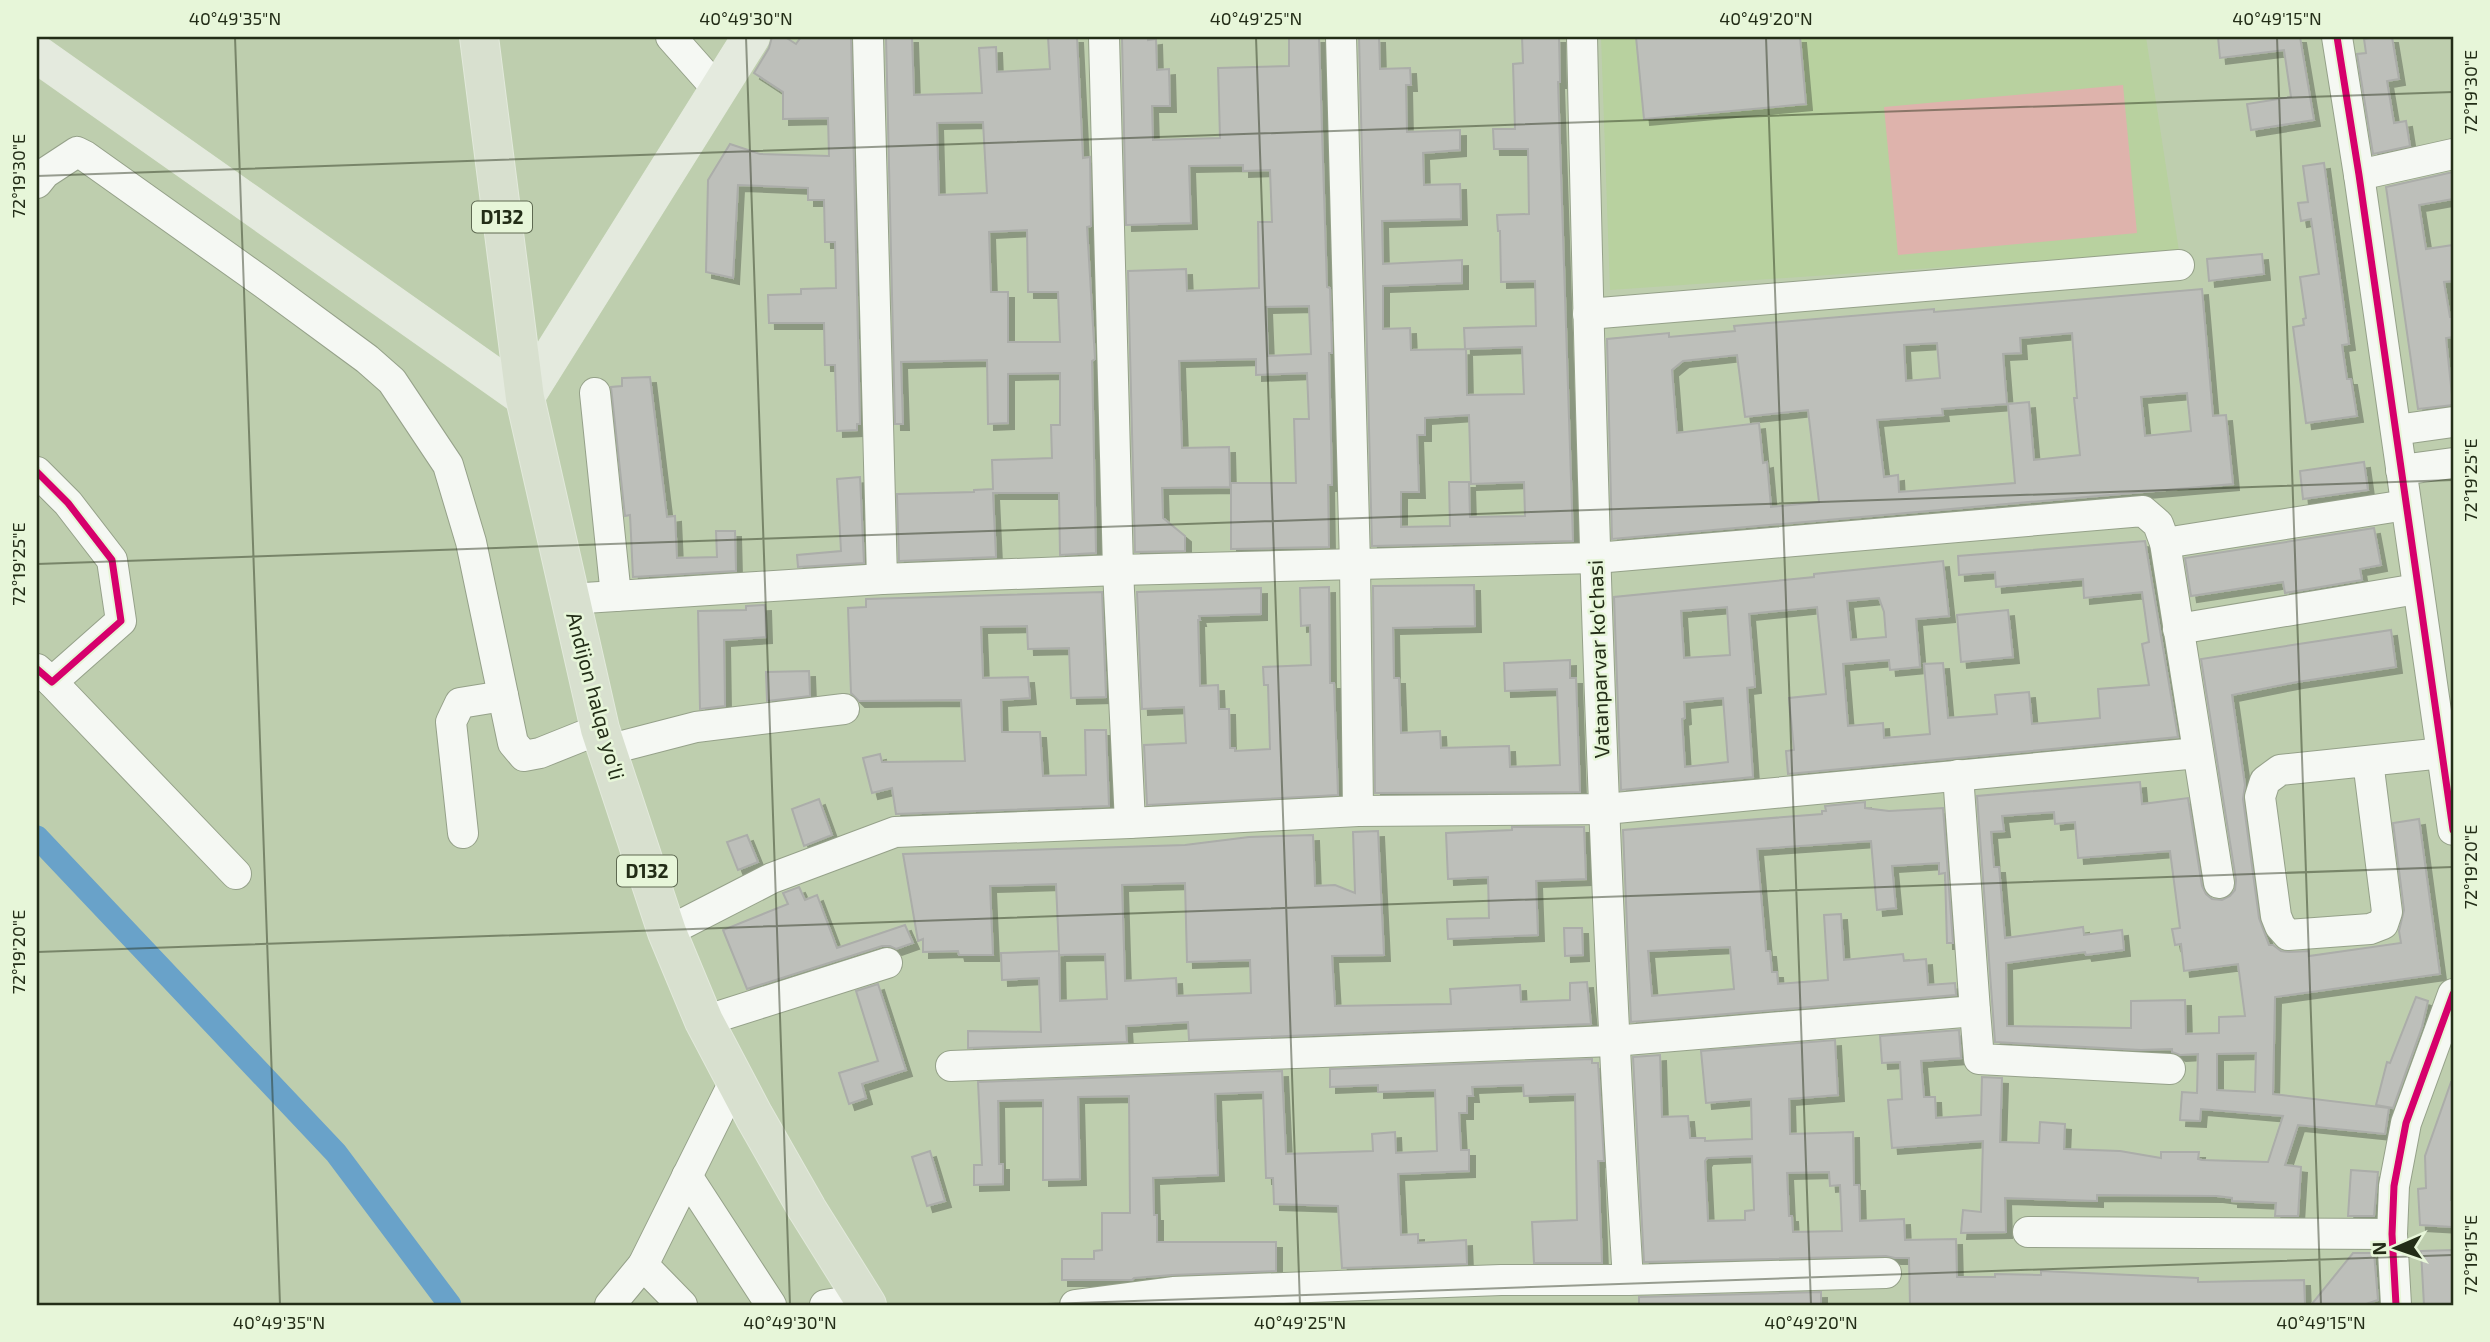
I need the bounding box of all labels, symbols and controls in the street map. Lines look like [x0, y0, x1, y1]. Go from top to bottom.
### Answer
text: 40°49'35"N [189, 7, 281, 29]
text: 40°49'30"N [699, 7, 793, 29]
text: 40°49'25"N [1210, 7, 1302, 29]
text: 40°49'20"N [1719, 7, 1813, 29]
text: 40°49'15"N [2232, 7, 2322, 29]
text: 72°19'30"E [2459, 50, 2481, 134]
text: 72°19'30"E [7, 134, 29, 218]
road number: D132 [472, 202, 532, 232]
text: 72°19'25"E [2459, 438, 2481, 522]
text: 72°19'25"E [7, 522, 29, 606]
street label: Vatanparvar ko'chasi [1582, 559, 1613, 759]
street label: Andijon halqa yo‘li [561, 609, 631, 782]
text: 72°19'20"E [2459, 825, 2481, 909]
road number: D132 [617, 856, 677, 886]
text: 72°19'20"E [7, 910, 29, 994]
north arrow [2360, 1212, 2430, 1282]
text: 72°19'15"E [2459, 1215, 2481, 1295]
text: N [2367, 1241, 2390, 1256]
text: 40°49'35"N [233, 1311, 325, 1333]
text: 40°49'30"N [743, 1311, 837, 1333]
text: 40°49'25"N [1254, 1311, 1346, 1333]
text: 40°49'20"N [1764, 1311, 1858, 1333]
text: 40°49'15"N [2276, 1311, 2366, 1333]

